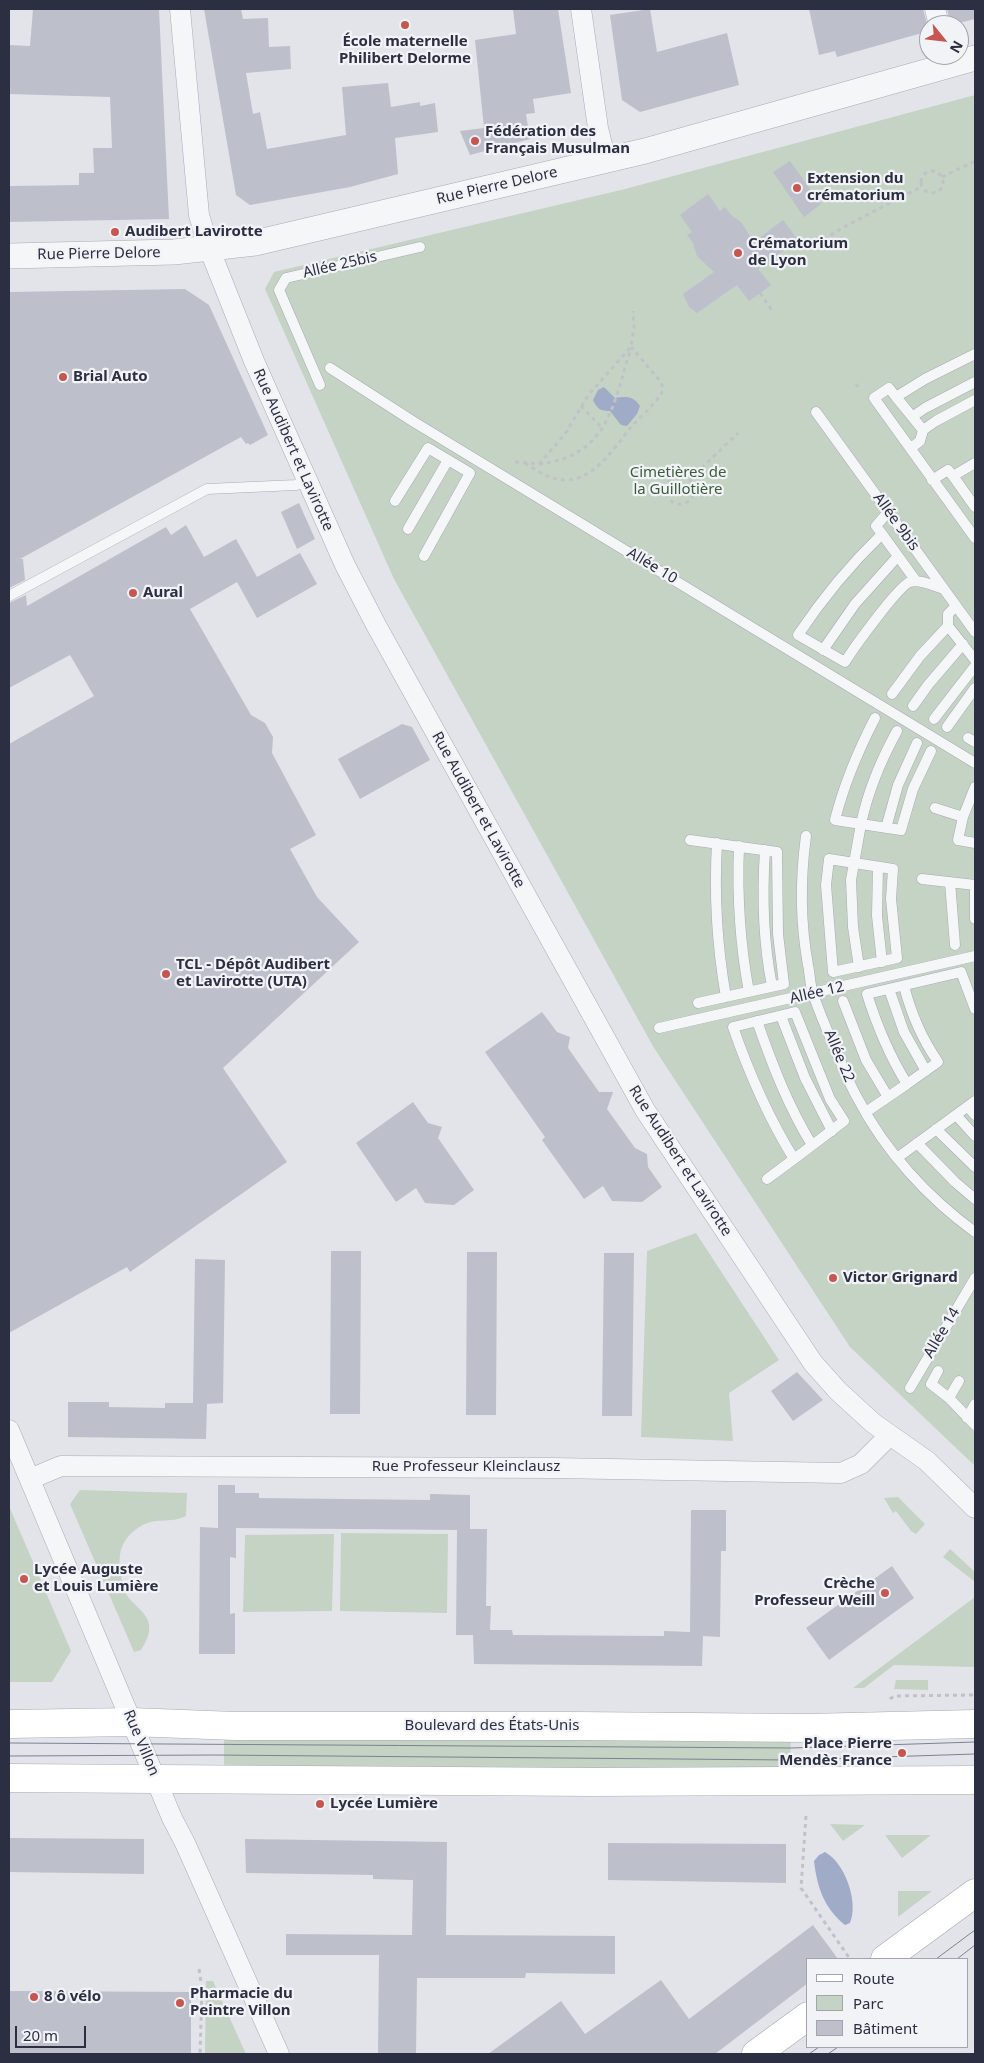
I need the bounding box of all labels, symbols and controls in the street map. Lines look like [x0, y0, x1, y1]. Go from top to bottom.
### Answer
north arrow [919, 15, 969, 65]
marker: École maternelle Philibert Delorme [399, 19, 411, 31]
place label: École maternelle Philibert Delorme [339, 33, 471, 68]
text: N [946, 37, 968, 57]
place label: Fédération des Français Musulman [485, 123, 630, 158]
marker: Fédération des Français Musulman [469, 135, 481, 147]
street label: Rue Pierre Delore [435, 163, 559, 209]
place label: Extension du crématorium [807, 170, 905, 205]
marker: Extension du crématorium [791, 182, 803, 194]
place label: Audibert Lavirotte [125, 223, 263, 241]
marker: Audibert Lavirotte [109, 226, 121, 238]
place label: Crématorium de Lyon [748, 235, 848, 270]
street label: Rue Pierre Delore [37, 244, 161, 264]
marker: Crématorium de Lyon [732, 247, 744, 259]
street label: Allée 25bis [301, 248, 379, 282]
street label: Rue Audibert et Lavirotte [249, 366, 337, 534]
place label: Brial Auto [73, 368, 148, 386]
marker: Brial Auto [57, 371, 69, 383]
park label: Cimetières de la Guillotière [630, 464, 726, 499]
street label: Allée 9bis [869, 490, 923, 554]
street label: Allée 10 [624, 544, 680, 588]
place label: Aural [143, 584, 183, 602]
marker: Aural [127, 587, 139, 599]
street label: Rue Audibert et Lavirotte [427, 729, 529, 891]
place label: TCL - Dépôt Audibert et Lavirotte (UTA) [176, 956, 330, 991]
marker: TCL - Dépôt Audibert et Lavirotte (UTA) [160, 968, 172, 980]
street label: Allée 12 [788, 978, 846, 1008]
street label: Allée 22 [820, 1027, 858, 1085]
street label: Rue Audibert et Lavirotte [625, 1082, 735, 1240]
place label: Victor Grignard [843, 1269, 958, 1287]
marker: Victor Grignard [827, 1272, 839, 1284]
street label: Allée 14 [920, 1305, 964, 1361]
street label: Rue Professeur Kleinclausz [372, 1458, 560, 1476]
place label: Lycée Auguste et Louis Lumière [34, 1561, 158, 1596]
marker: Lycée Auguste et Louis Lumière [18, 1573, 30, 1585]
place label: Crèche Professeur Weill [754, 1575, 875, 1610]
marker: Crèche Professeur Weill [879, 1587, 891, 1599]
street label: Rue Villon [119, 1707, 163, 1779]
street label: Boulevard des États-Unis [405, 1717, 579, 1735]
place label: Place Pierre Mendès France [779, 1735, 892, 1770]
marker: Place Pierre Mendès France [896, 1747, 908, 1759]
place label: Lycée Lumière [330, 1795, 438, 1813]
marker: Lycée Lumière [314, 1798, 326, 1810]
legend [806, 1958, 969, 2048]
text: Route [853, 1968, 895, 1988]
place label: Pharmacie du Peintre Villon [190, 1985, 293, 2020]
place label: 8 ô vélo [44, 1988, 101, 2006]
marker: 8 ô vélo [28, 1991, 40, 2003]
text: Parc [853, 1993, 884, 2013]
marker: Pharmacie du Peintre Villon [174, 1997, 186, 2009]
scale bar [18, 2016, 89, 2048]
text: Bâtiment [853, 2018, 918, 2038]
text: 20 m [23, 2025, 58, 2045]

